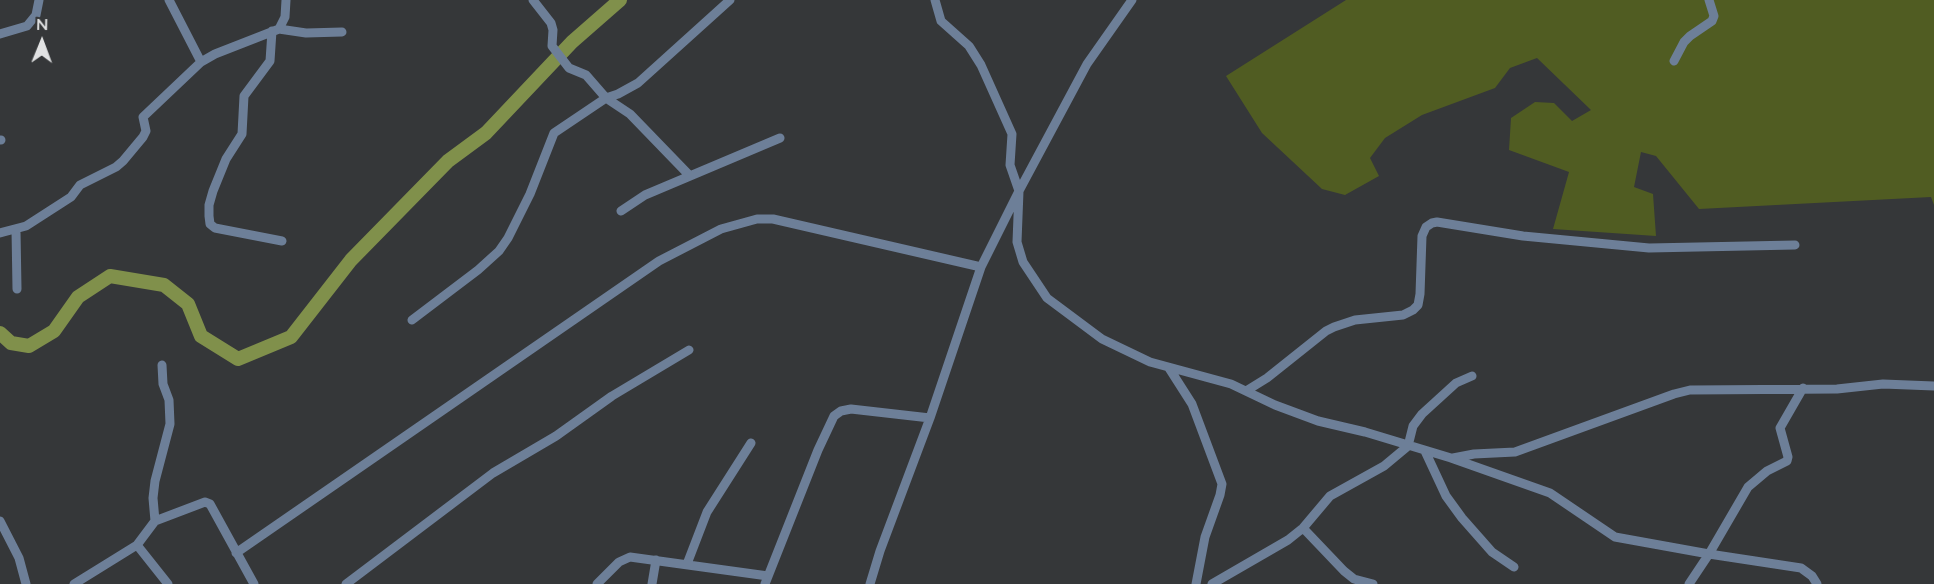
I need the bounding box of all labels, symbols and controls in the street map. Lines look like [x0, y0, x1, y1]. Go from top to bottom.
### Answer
north arrow [12, 12, 72, 72]
text: N [36, 14, 49, 33]

